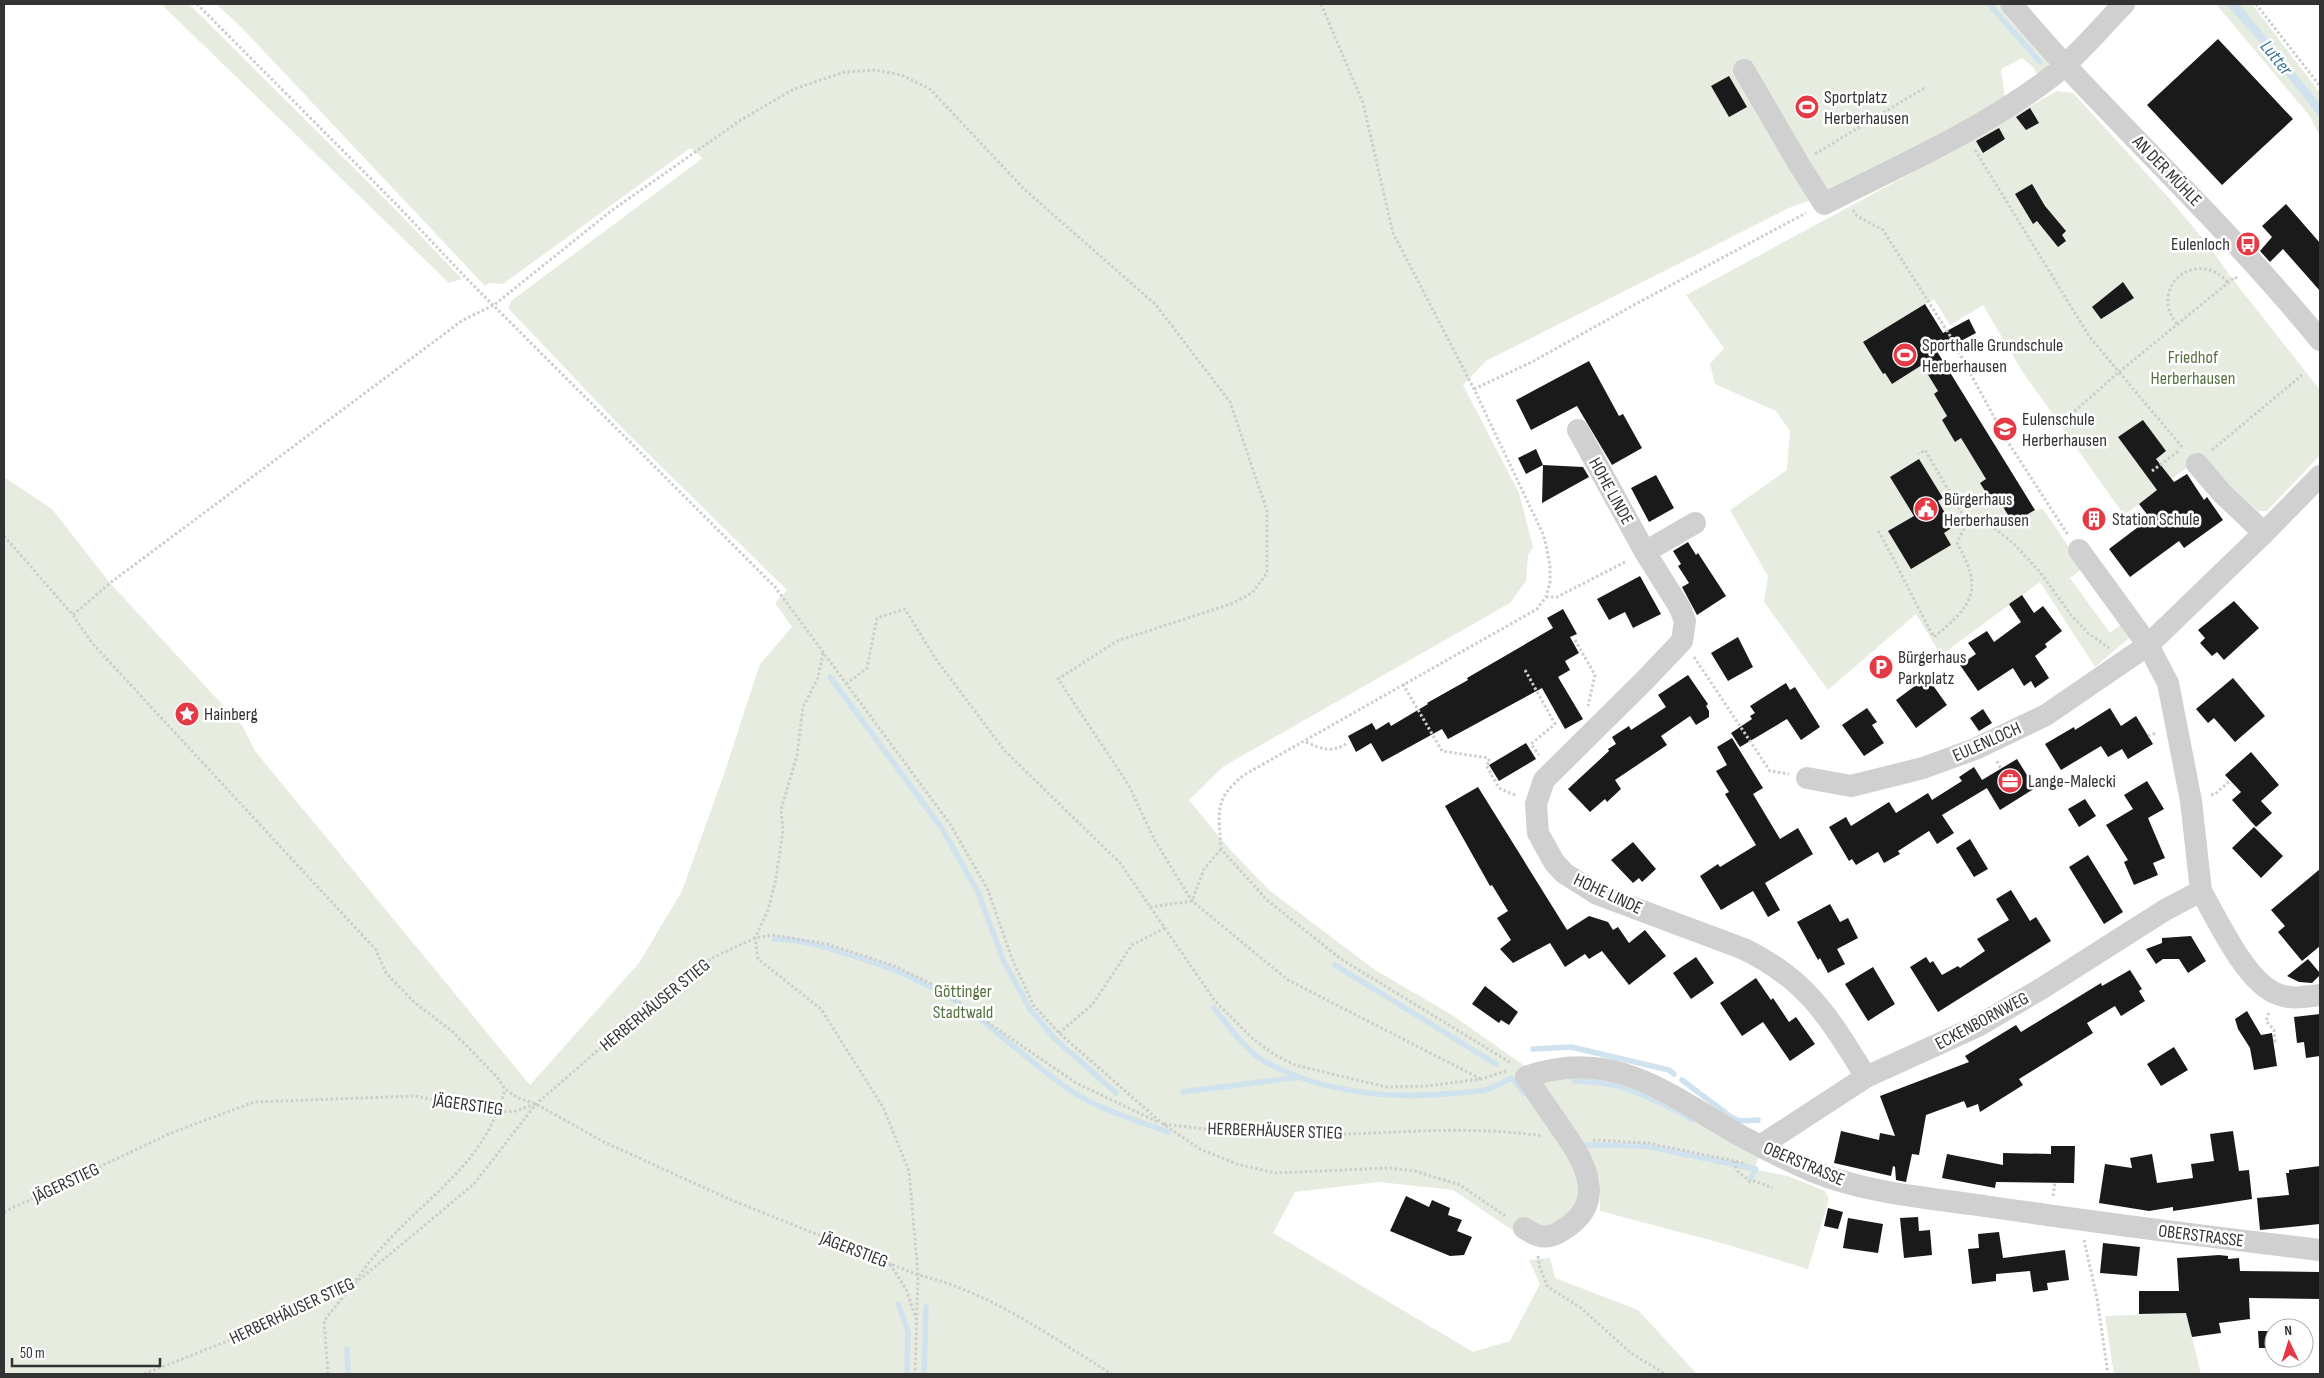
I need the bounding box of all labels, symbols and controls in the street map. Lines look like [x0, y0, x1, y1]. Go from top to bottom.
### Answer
water label: Lutter [2255, 36, 2298, 81]
place label: Sportplatz Herberhausen [1824, 87, 1909, 129]
sports icon: Sportplatz Herberhausen [1794, 94, 1820, 120]
street label: AN DER MÜHLE [2127, 131, 2206, 211]
bus stop icon: Eulenloch [2235, 231, 2261, 257]
place label: Eulenloch [2171, 234, 2230, 255]
place label: Sporthalle Grundschule Herberhausen [1922, 335, 2063, 377]
sports icon: Sporthalle Grundschule Herberhausen [1892, 342, 1918, 368]
park label: Friedhof Herberhausen [2151, 347, 2235, 389]
place label: Eulenschule Herberhausen [2022, 409, 2107, 451]
school or university icon: Eulenschule Herberhausen [1992, 416, 2018, 442]
street label: HOHE LINDE [1584, 454, 1638, 528]
place label: Bürgerhaus Herberhausen [1944, 489, 2029, 531]
public building icon: Bürgerhaus Herberhausen [1913, 496, 1939, 522]
building icon: Station Schule [2081, 506, 2107, 532]
place label: Station Schule [2112, 509, 2200, 530]
place label: Bürgerhaus Parkplatz [1898, 647, 1966, 689]
parking icon: Bürgerhaus Parkplatz [1868, 654, 1894, 680]
place icon: Hainberg [174, 701, 200, 727]
place label: Hainberg [204, 704, 258, 725]
street label: EULENLOCH [1950, 718, 2024, 766]
office icon: Lange-Malecki [1997, 768, 2023, 794]
place label: Lange-Malecki [2028, 771, 2116, 792]
street label: HOHE LINDE [1570, 869, 1646, 919]
street label: HERBERHÄUSER STIEG [596, 954, 714, 1056]
park label: Göttinger Stadtwald [933, 981, 993, 1023]
street label: ECKENBORNWEG [1932, 988, 2032, 1054]
street label: JÄGERSTIEG [431, 1090, 504, 1120]
street label: HERBERHÄUSER STIEG [1207, 1118, 1343, 1144]
street label: OBERSTRASSE [1760, 1138, 1848, 1190]
street label: JÄGERSTIEG [29, 1159, 102, 1208]
street label: OBERSTRASSE [2157, 1220, 2245, 1252]
street label: JÄGERSTIEG [816, 1227, 891, 1272]
street label: HERBERHÄUSER STIEG [226, 1273, 358, 1349]
north arrow [2264, 1318, 2314, 1368]
text: N [2284, 1322, 2292, 1339]
scale bar [12, 1336, 160, 1368]
text: 50 m [20, 1344, 45, 1363]

